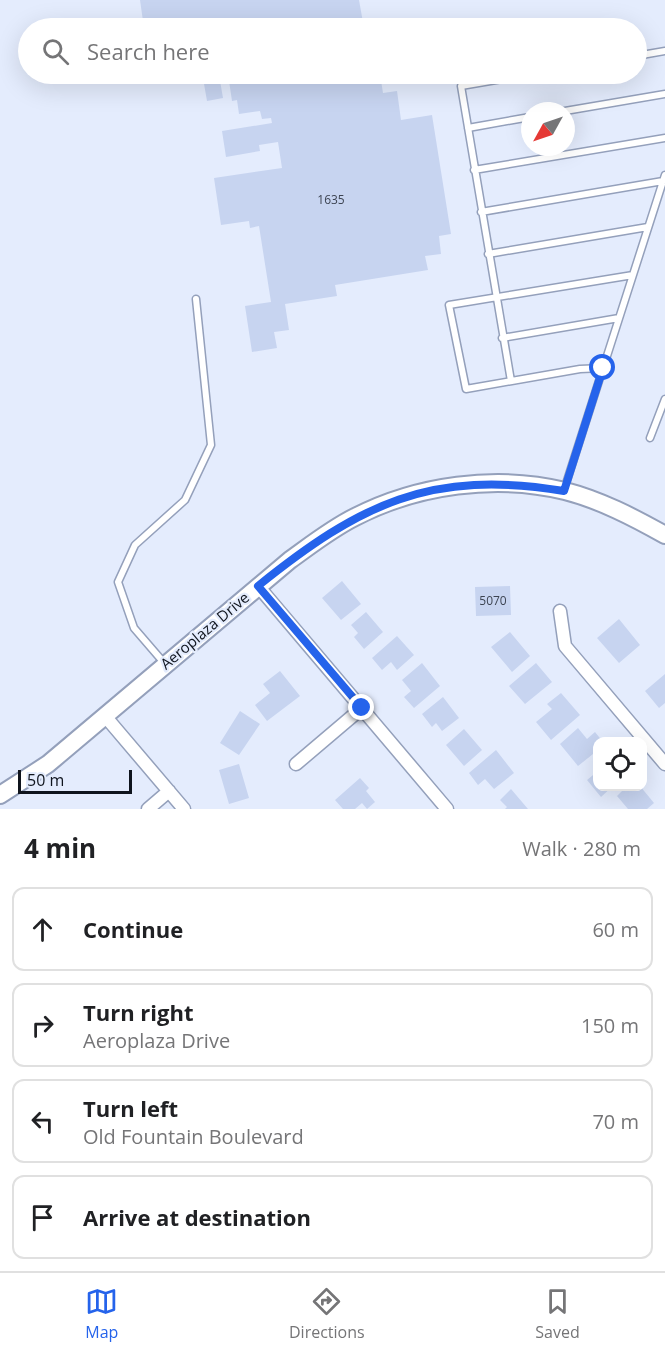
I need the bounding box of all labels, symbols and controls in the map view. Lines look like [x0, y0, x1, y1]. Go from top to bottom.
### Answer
search box [18, 18, 647, 84]
icon: search [39, 35, 72, 68]
text: Search here [87, 36, 210, 66]
north arrow [521, 102, 575, 156]
house number: 1635 [317, 191, 345, 208]
route start [589, 354, 615, 380]
street label: Aeroplaza Drive [156, 587, 253, 673]
house number: 5070 [479, 592, 507, 609]
route end [348, 694, 374, 720]
map controls [593, 737, 647, 791]
button: locate [593, 737, 647, 791]
scale bar [18, 767, 132, 794]
text: 50 m [27, 769, 64, 791]
text: 4 min [24, 830, 96, 866]
text: Walk · 280 m [522, 835, 641, 862]
icon: ahead [26, 913, 59, 946]
text: Continue [83, 914, 183, 944]
text: 60 m [592, 916, 639, 943]
text: Turn right [83, 997, 194, 1027]
icon: right [26, 1009, 59, 1042]
text: 150 m [581, 1012, 639, 1039]
text: Aeroplaza Drive [83, 1027, 230, 1054]
text: Turn left [83, 1093, 178, 1123]
icon: left [26, 1105, 59, 1138]
text: 70 m [592, 1108, 639, 1135]
text: Old Fountain Boulevard [83, 1123, 304, 1150]
icon: arrive [26, 1201, 59, 1234]
text: Arrive at destination [83, 1202, 311, 1232]
tab: Map [85, 1285, 118, 1343]
tab: Directions [289, 1285, 365, 1343]
tab: Saved [535, 1285, 580, 1343]

